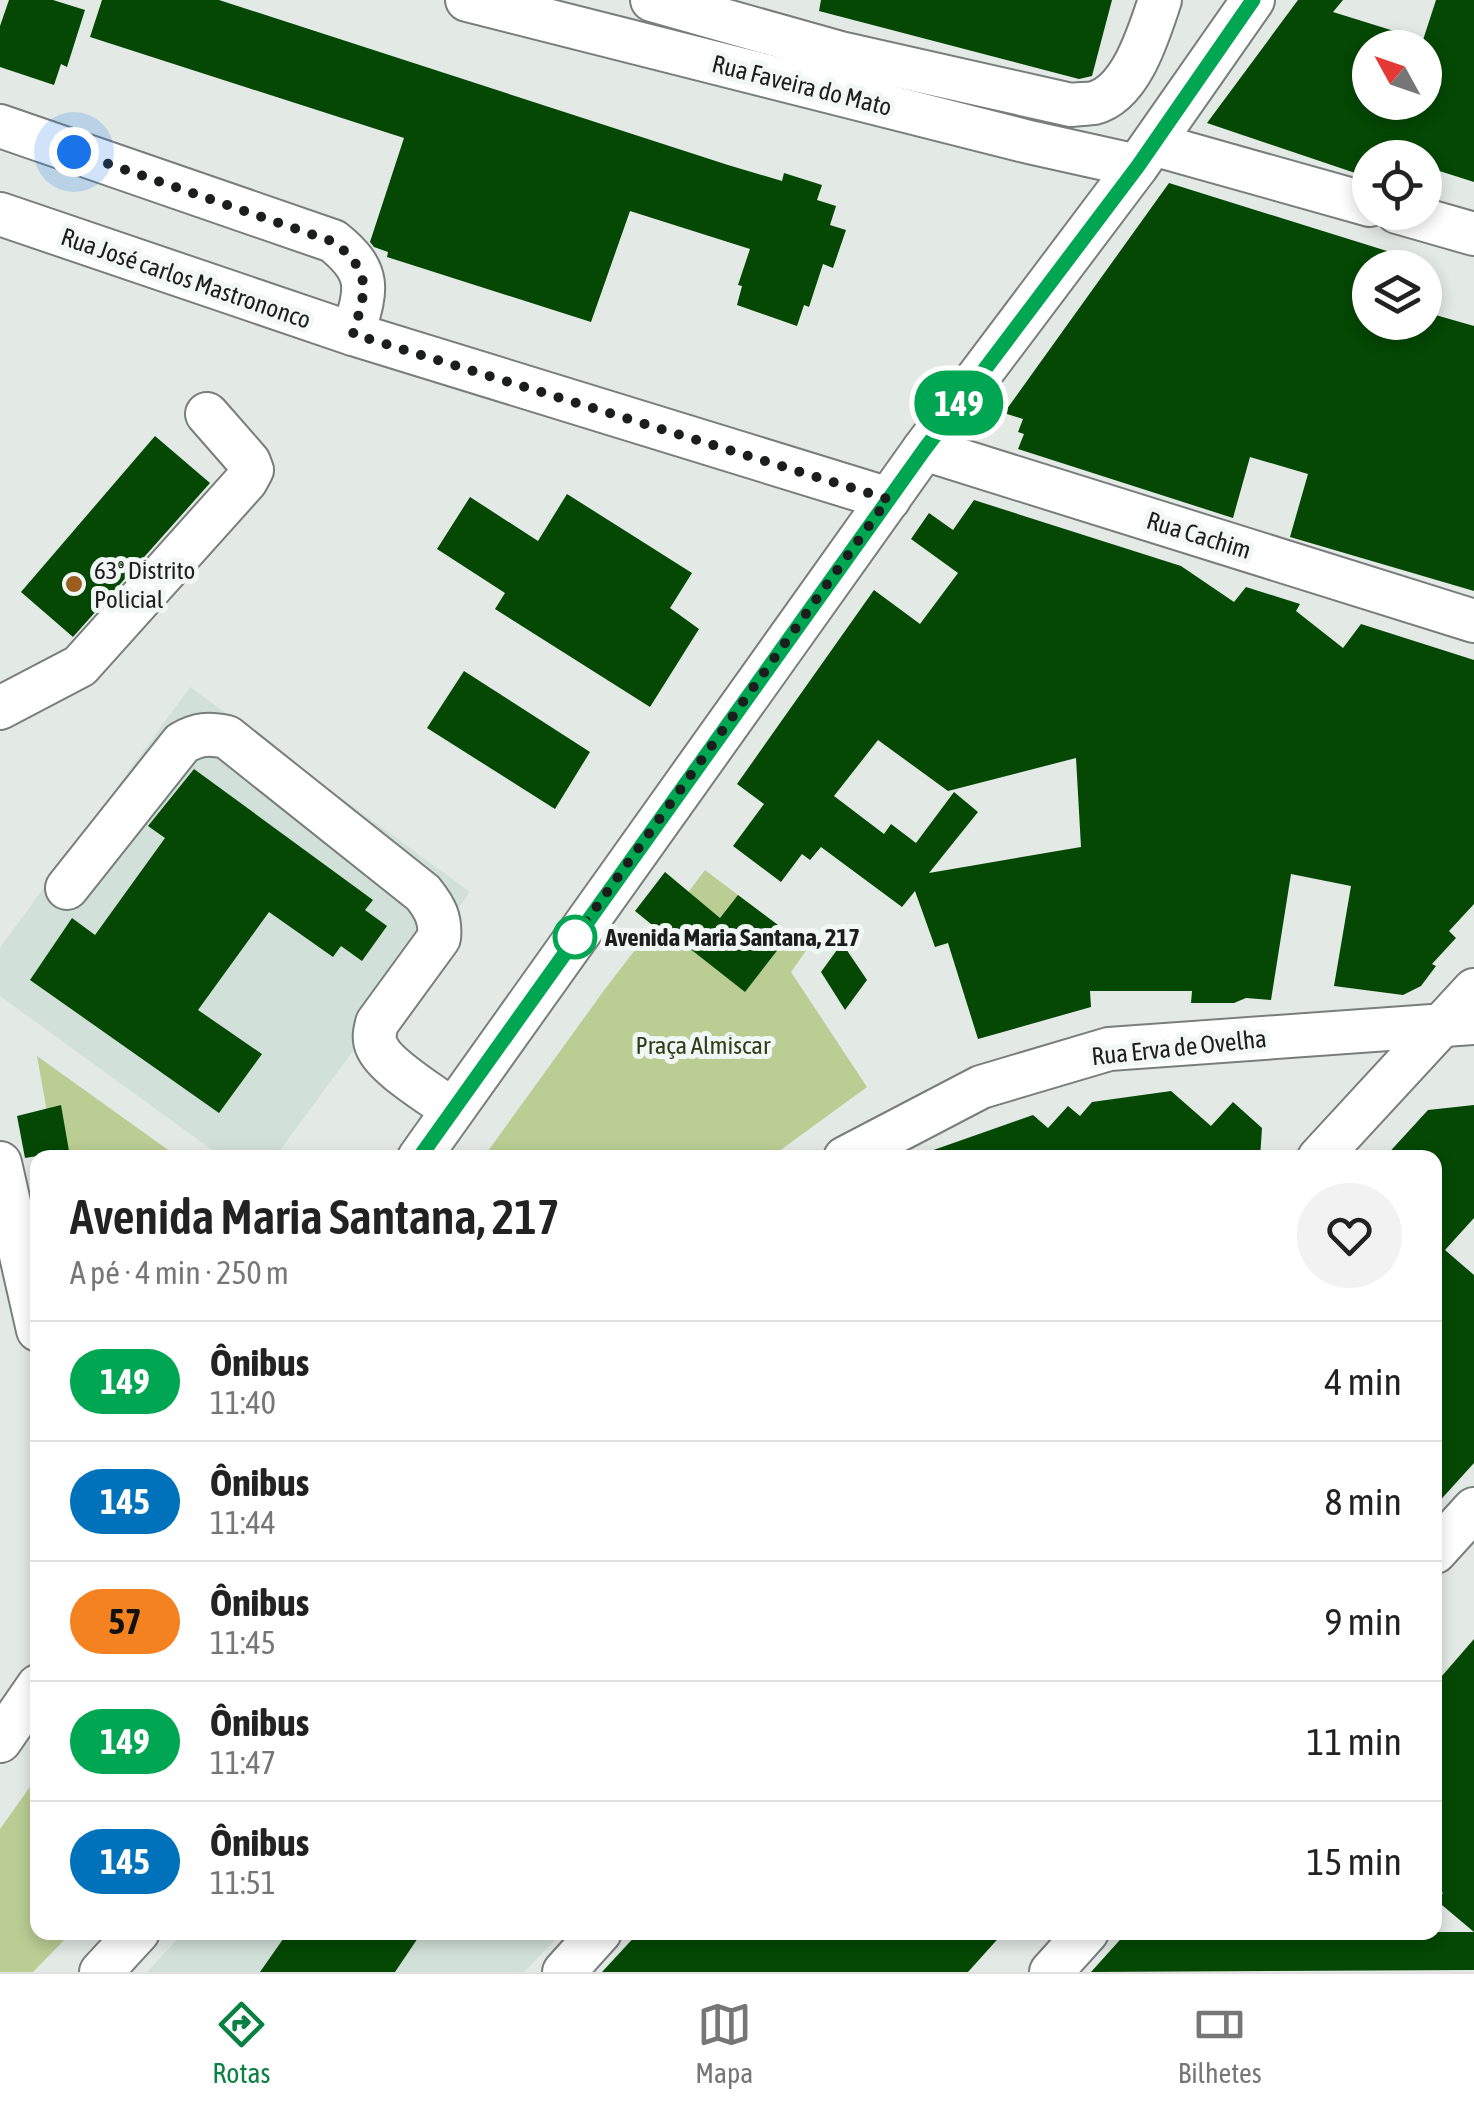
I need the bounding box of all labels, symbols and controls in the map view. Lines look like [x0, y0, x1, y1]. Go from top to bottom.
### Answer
north arrow [1352, 30, 1442, 120]
map controls [1352, 30, 1442, 340]
street label: Rua Faveira do Mato [709, 49, 895, 121]
your location [49, 127, 99, 177]
button: locate [1352, 140, 1442, 230]
street label: Rua José carlos Mastrononco [58, 222, 314, 334]
button: layers [1352, 250, 1442, 340]
line badge: 149 [902, 370, 1016, 436]
text: 149 [934, 383, 984, 423]
street label: Rua Cachim [1143, 506, 1255, 564]
place label: 63º Distrito Policial [94, 556, 195, 613]
marker: 63º Distrito Policial [63, 573, 85, 595]
marker: Avenida Maria Santana, 217 [554, 916, 596, 958]
place label: Avenida Maria Santana, 217 [604, 923, 860, 951]
street label: Rua Erva de Ovelha [1090, 1024, 1268, 1070]
park label: Praça Almiscar [636, 1031, 771, 1059]
button: heart [1297, 1183, 1402, 1288]
text: Avenida Maria Santana, 217 [70, 1189, 559, 1244]
text: A pé · 4 min · 250 m [70, 1254, 289, 1291]
text: Ônibus [210, 1341, 309, 1384]
text: 4 min [1324, 1360, 1402, 1403]
text: 149 [100, 1361, 150, 1401]
text: 11:40 [210, 1384, 276, 1421]
text: Ônibus [210, 1461, 309, 1504]
text: 8 min [1324, 1480, 1402, 1523]
text: 145 [100, 1481, 150, 1521]
text: 11:44 [210, 1504, 276, 1541]
text: Ônibus [210, 1581, 309, 1624]
text: 9 min [1324, 1600, 1402, 1643]
text: 57 [109, 1601, 141, 1641]
text: 11:45 [210, 1624, 276, 1661]
text: Ônibus [210, 1701, 309, 1744]
text: 11 min [1307, 1720, 1402, 1763]
text: 149 [100, 1721, 150, 1761]
text: 11:47 [210, 1744, 276, 1781]
text: Ônibus [210, 1821, 309, 1864]
text: 15 min [1307, 1840, 1402, 1883]
text: 145 [100, 1841, 150, 1881]
text: 11:51 [210, 1864, 276, 1901]
tab: Rotas [212, 1997, 270, 2089]
tab: Mapa [695, 1997, 753, 2089]
tab: Bilhetes [1178, 1997, 1262, 2089]

